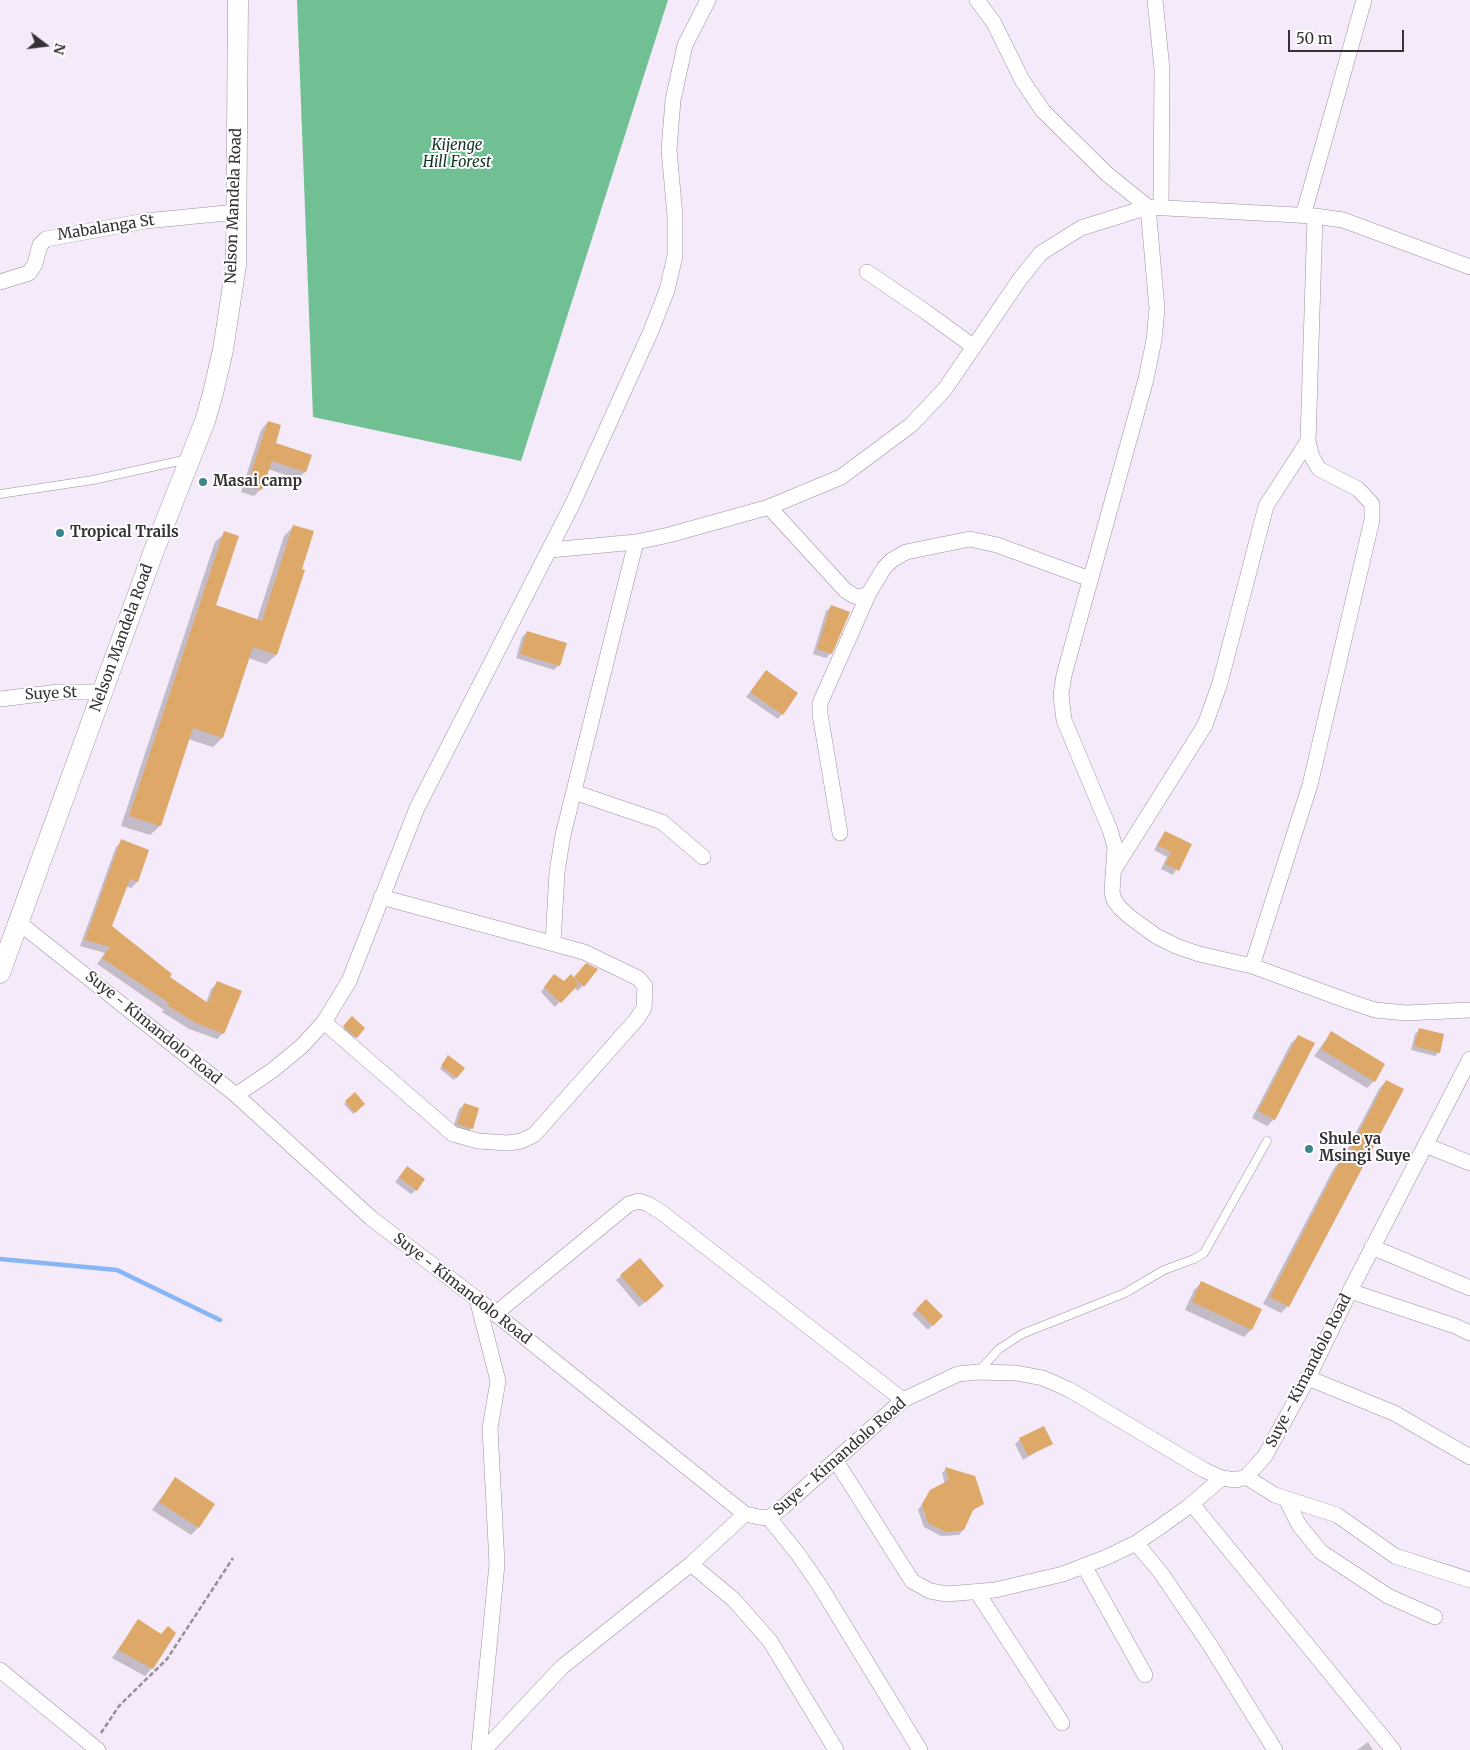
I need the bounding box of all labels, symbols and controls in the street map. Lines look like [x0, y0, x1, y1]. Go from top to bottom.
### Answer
north arrow [20, 20, 70, 70]
scale bar [1290, 20, 1406, 52]
text: 50 m [1296, 29, 1333, 48]
text: N [49, 41, 70, 57]
street label: Nelson Mandela Road [222, 128, 246, 284]
park label: Kijenge Hill Forest [423, 137, 491, 172]
street label: Mabalanga St [56, 211, 156, 245]
place label: Masai camp [213, 473, 302, 491]
marker: Masai camp [197, 476, 209, 488]
place label: Tropical Trails [70, 524, 179, 542]
marker: Tropical Trails [54, 527, 66, 539]
street label: Nelson Mandela Road [87, 562, 157, 714]
street label: Suye St [24, 684, 78, 704]
street label: Suye - Kimandolo Road [81, 968, 225, 1088]
place label: Shule ya Msingi Suye [1319, 1131, 1410, 1166]
marker: Shule ya Msingi Suye [1303, 1143, 1315, 1155]
street label: Suye - Kimandolo Road [390, 1230, 534, 1348]
street label: Suye - Kimandolo Road [1262, 1291, 1356, 1451]
street label: Suye - Kimandolo Road [770, 1395, 910, 1519]

